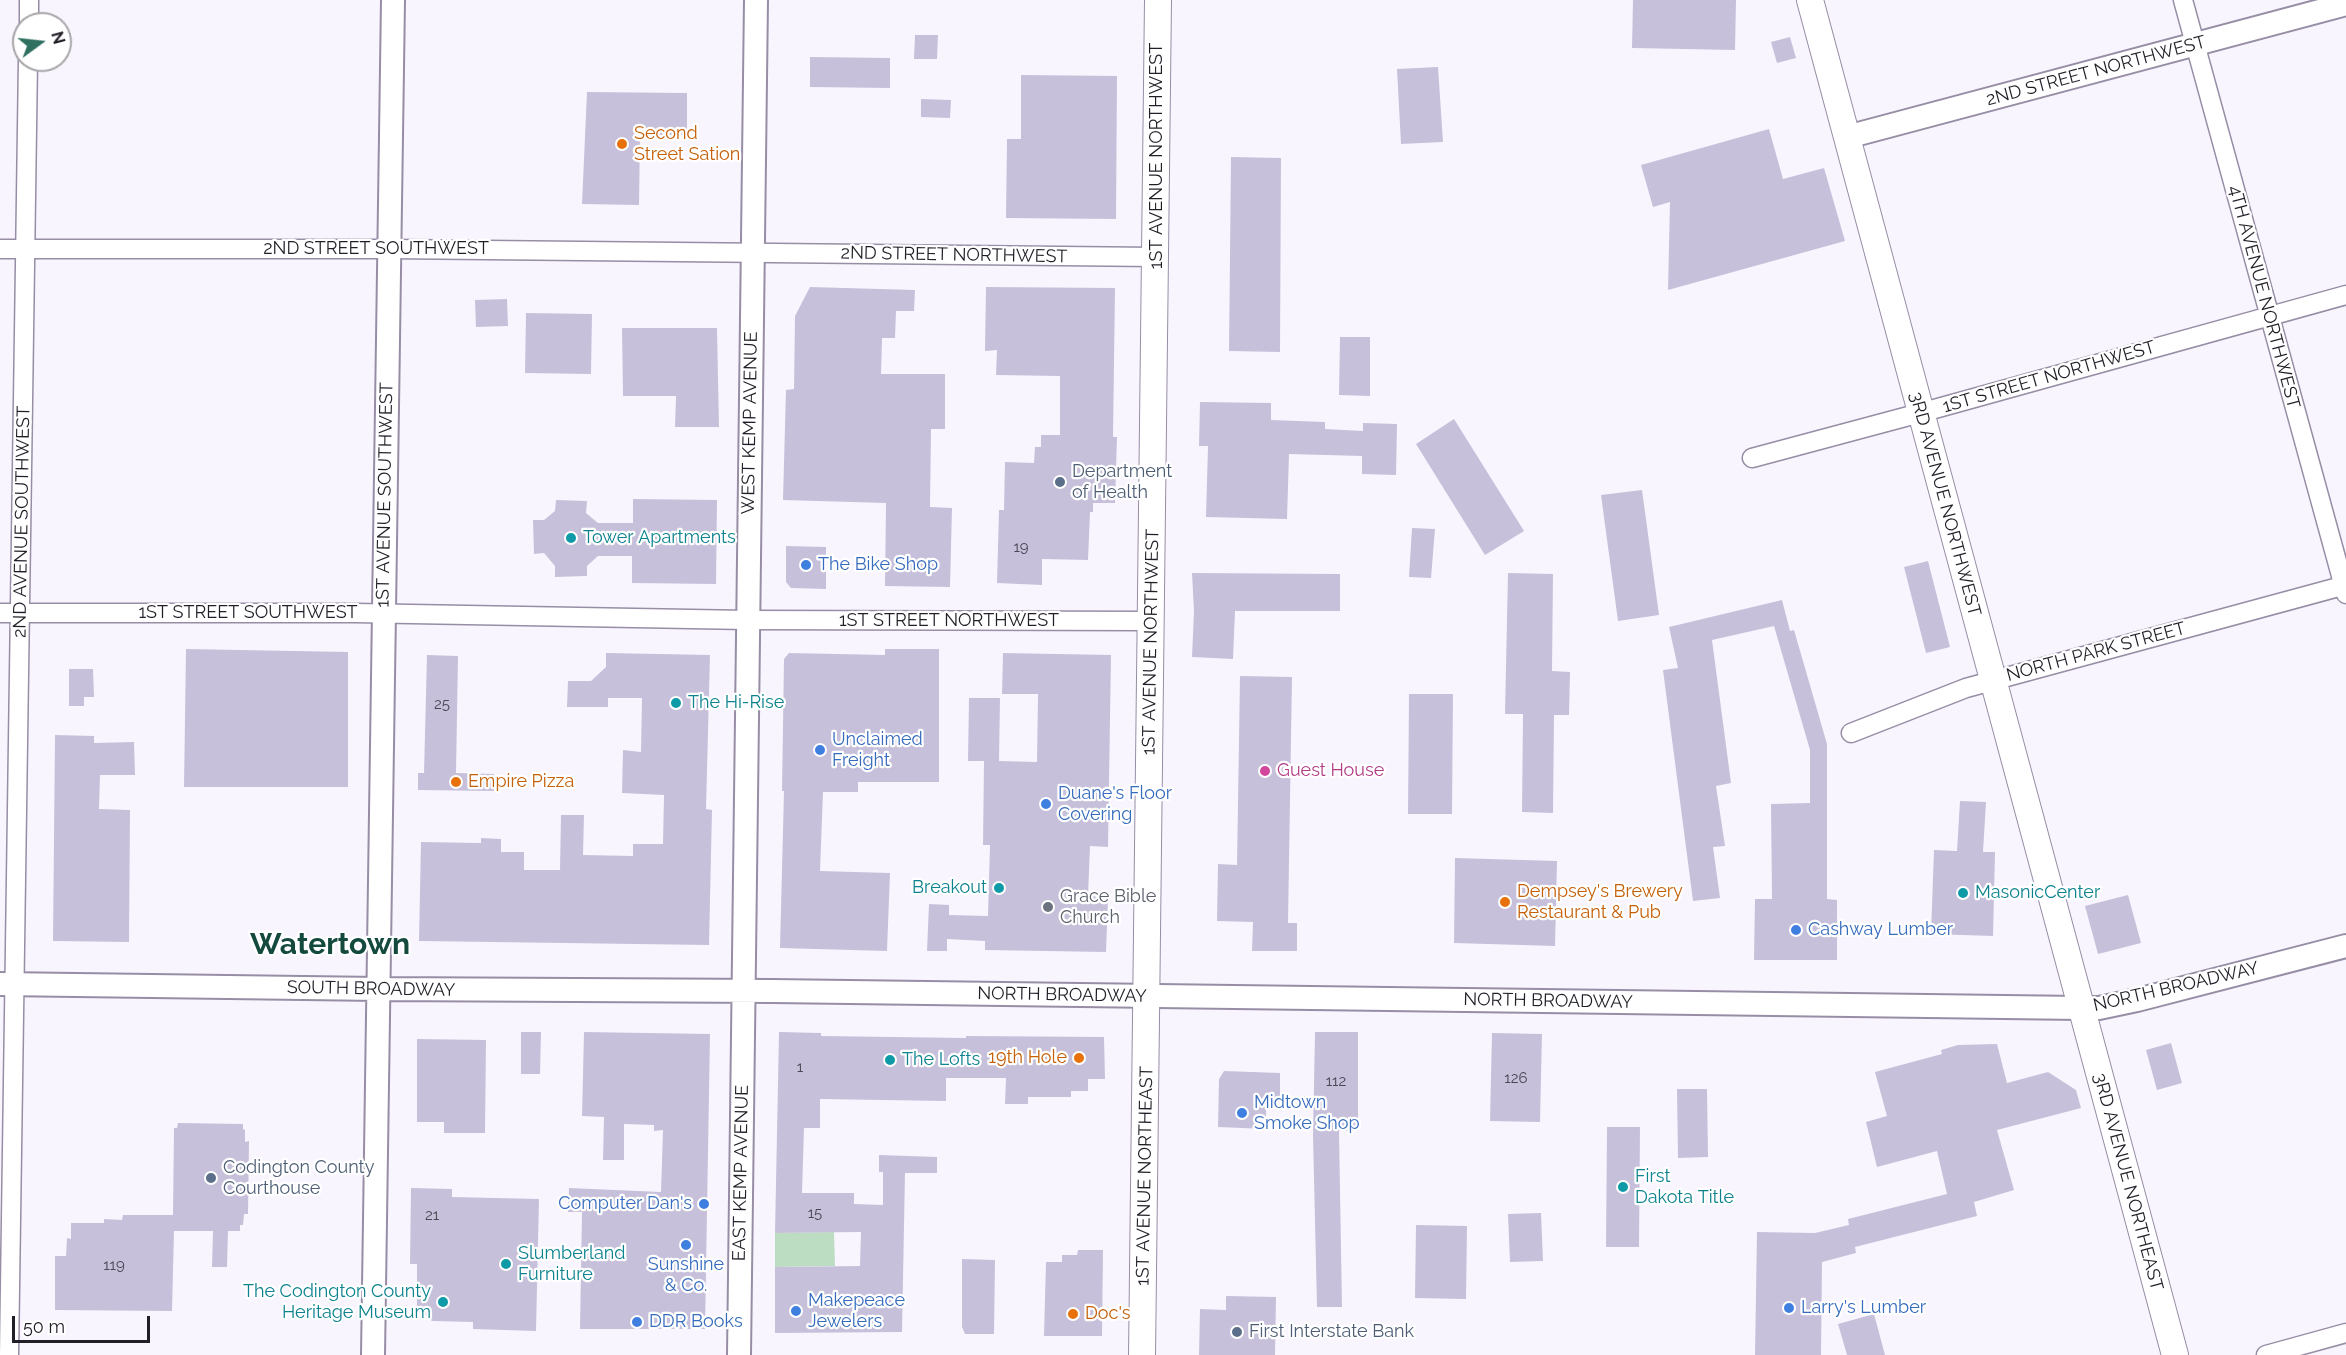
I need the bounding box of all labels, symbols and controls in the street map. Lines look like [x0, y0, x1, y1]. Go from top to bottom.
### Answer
north arrow [12, 12, 72, 72]
text: N [47, 29, 69, 46]
street label: 2ND STREET NORTHWEST [1984, 31, 2208, 111]
street label: 1ST AVENUE NORTHWEST [1146, 43, 1168, 269]
place label: Second Street Sation [634, 123, 740, 166]
marker: Second Street Sation [615, 137, 629, 151]
street label: 4TH AVENUE NORTHWEST [2224, 183, 2304, 411]
street label: 2ND STREET SOUTHWEST [263, 238, 489, 260]
street label: 2ND STREET NORTHWEST [840, 242, 1068, 268]
street label: WEST KEMP AVENUE [738, 331, 762, 515]
street label: 1ST STREET NORTHWEST [1940, 336, 2158, 418]
street label: 1ST AVENUE SOUTHWEST [372, 382, 398, 608]
street label: 3RD AVENUE NORTHWEST [1905, 390, 1985, 618]
street label: 2ND AVENUE SOUTHWEST [9, 406, 35, 638]
place label: Department of Health [1072, 461, 1172, 504]
marker: Department of Health [1053, 475, 1067, 489]
place label: Tower Apartments [583, 527, 736, 549]
street label: 1ST AVENUE NORTHWEST [1138, 529, 1164, 755]
marker: Tower Apartments [564, 531, 578, 545]
house number: 19 [1013, 538, 1029, 556]
place label: The Bike Shop [818, 554, 938, 576]
marker: The Bike Shop [799, 558, 813, 572]
street label: 1ST STREET SOUTHWEST [138, 602, 358, 624]
street label: 1ST STREET NORTHWEST [839, 610, 1059, 632]
street label: NORTH PARK STREET [2004, 618, 2188, 686]
place label: The Hi-Rise [688, 692, 784, 714]
house number: 25 [434, 695, 450, 713]
marker: The Hi-Rise [669, 696, 683, 710]
place label: Unclaimed Freight [832, 729, 923, 771]
marker: Unclaimed Freight [813, 743, 827, 757]
place label: Guest House [1277, 760, 1384, 782]
marker: Guest House [1258, 764, 1272, 778]
place label: Empire Pizza [468, 771, 574, 793]
marker: Empire Pizza [449, 775, 463, 789]
place label: Duane's Floor Covering [1058, 783, 1172, 826]
marker: Duane's Floor Covering [1039, 797, 1053, 811]
place label: Breakout [912, 877, 987, 899]
marker: Breakout [992, 881, 1006, 895]
place label: Dempsey's Brewery Restaurant & Pub [1517, 881, 1683, 924]
place label: MasonicCenter [1975, 882, 2100, 904]
place label: Grace Bible Church [1060, 886, 1156, 928]
marker: MasonicCenter [1956, 886, 1970, 900]
marker: Dempsey's Brewery Restaurant & Pub [1498, 895, 1512, 909]
marker: Grace Bible Church [1041, 900, 1055, 914]
place label: Cashway Lumber [1808, 919, 1953, 941]
marker: Cashway Lumber [1789, 923, 1803, 937]
district label: Watertown [250, 927, 410, 963]
street label: NORTH BROADWAY [2091, 957, 2261, 1017]
street label: SOUTH BROADWAY [287, 977, 455, 1001]
street label: NORTH BROADWAY [977, 983, 1147, 1007]
street label: NORTH BROADWAY [1463, 989, 1633, 1013]
place label: 19th Hole [988, 1047, 1067, 1069]
place label: The Lofts [902, 1049, 980, 1071]
marker: 19th Hole [1072, 1051, 1086, 1065]
marker: The Lofts [883, 1053, 897, 1067]
house number: 1 [797, 1058, 803, 1076]
street label: 1ST AVENUE NORTHEAST [1132, 1066, 1158, 1286]
house number: 126 [1504, 1069, 1528, 1087]
street label: 3RD AVENUE NORTHEAST [2089, 1071, 2167, 1293]
house number: 112 [1326, 1072, 1346, 1090]
street label: EAST KEMP AVENUE [729, 1085, 753, 1261]
place label: Midtown Smoke Shop [1254, 1092, 1360, 1134]
marker: Midtown Smoke Shop [1235, 1106, 1249, 1120]
place label: Codington County Courthouse [223, 1157, 374, 1200]
place label: First Dakota Title [1635, 1166, 1734, 1208]
marker: Codington County Courthouse [204, 1171, 218, 1185]
marker: First Dakota Title [1616, 1180, 1630, 1194]
place label: Computer Dan's [558, 1193, 692, 1215]
marker: Computer Dan's [697, 1197, 711, 1211]
house number: 15 [808, 1204, 822, 1222]
house number: 21 [425, 1206, 439, 1224]
marker: Sunshine & Co. [679, 1238, 693, 1252]
place label: Slumberland Furniture [518, 1243, 625, 1286]
place label: Sunshine & Co. [648, 1254, 724, 1296]
house number: 119 [103, 1256, 125, 1274]
marker: Slumberland Furniture [499, 1257, 513, 1271]
place label: The Codington County Heritage Museum [243, 1281, 431, 1324]
place label: Makepeace Jewelers [808, 1290, 905, 1332]
marker: The Codington County Heritage Museum [436, 1295, 450, 1309]
place label: Larry's Lumber [1801, 1297, 1926, 1319]
marker: Larry's Lumber [1782, 1301, 1796, 1315]
place label: Doc's [1085, 1303, 1130, 1325]
scale bar [15, 1304, 153, 1342]
marker: Makepeace Jewelers [789, 1304, 803, 1318]
marker: Doc's [1066, 1307, 1080, 1321]
place label: DDR Books [649, 1311, 743, 1333]
marker: DDR Books [630, 1315, 644, 1329]
text: 50 m [23, 1316, 65, 1337]
place label: First Interstate Bank [1249, 1321, 1414, 1343]
marker: First Interstate Bank [1230, 1325, 1244, 1339]

